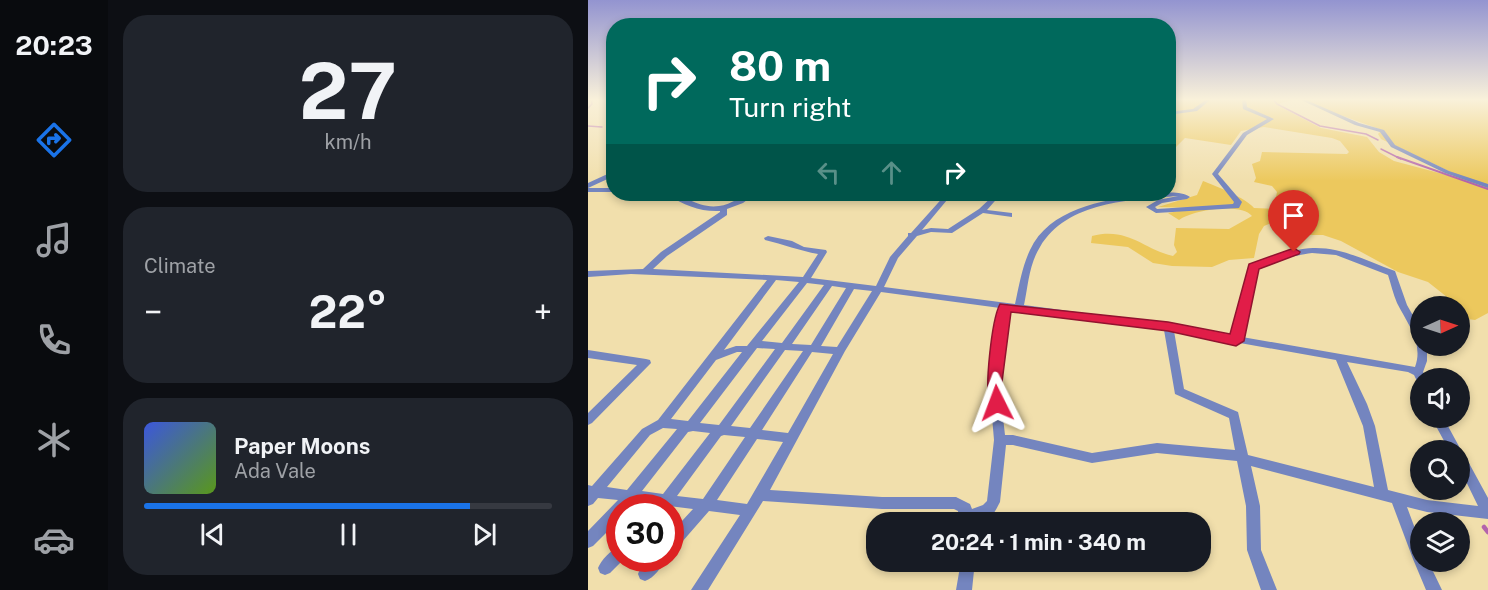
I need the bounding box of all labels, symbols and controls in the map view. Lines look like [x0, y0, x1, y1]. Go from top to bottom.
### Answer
text: 20:23 [15, 29, 93, 61]
text: 80 m [729, 41, 831, 90]
icon: right [630, 42, 708, 120]
text: 27 [299, 45, 397, 137]
text: Turn right [729, 91, 852, 123]
icon: directions [33, 119, 75, 161]
text: km/h [324, 130, 372, 154]
icon: left [812, 156, 845, 189]
icon: ahead [875, 156, 908, 189]
icon: right [938, 156, 971, 189]
pin [1268, 190, 1319, 252]
icon: arrive [1277, 199, 1310, 232]
icon: music [33, 219, 75, 261]
text: Climate [144, 254, 216, 278]
text: 22° [309, 285, 387, 338]
text: − [144, 293, 162, 331]
text: + [534, 293, 552, 331]
north arrow [1410, 296, 1470, 356]
map controls [1410, 296, 1470, 572]
icon: phone [33, 319, 75, 361]
button: sound [1410, 368, 1470, 428]
position arrow [965, 371, 1029, 435]
icon: climate [33, 419, 75, 461]
text: Paper Moons [234, 433, 370, 459]
button: search [1410, 440, 1470, 500]
text: Ada Vale [234, 459, 316, 483]
speed limit sign: 30 [606, 494, 684, 572]
button: layers [1410, 512, 1470, 572]
icon: previous [196, 518, 229, 551]
icon: pause [332, 518, 365, 551]
icon: next [468, 518, 501, 551]
icon: car [33, 519, 75, 561]
text: 20:24 · 1 min · 340 m [931, 529, 1146, 555]

